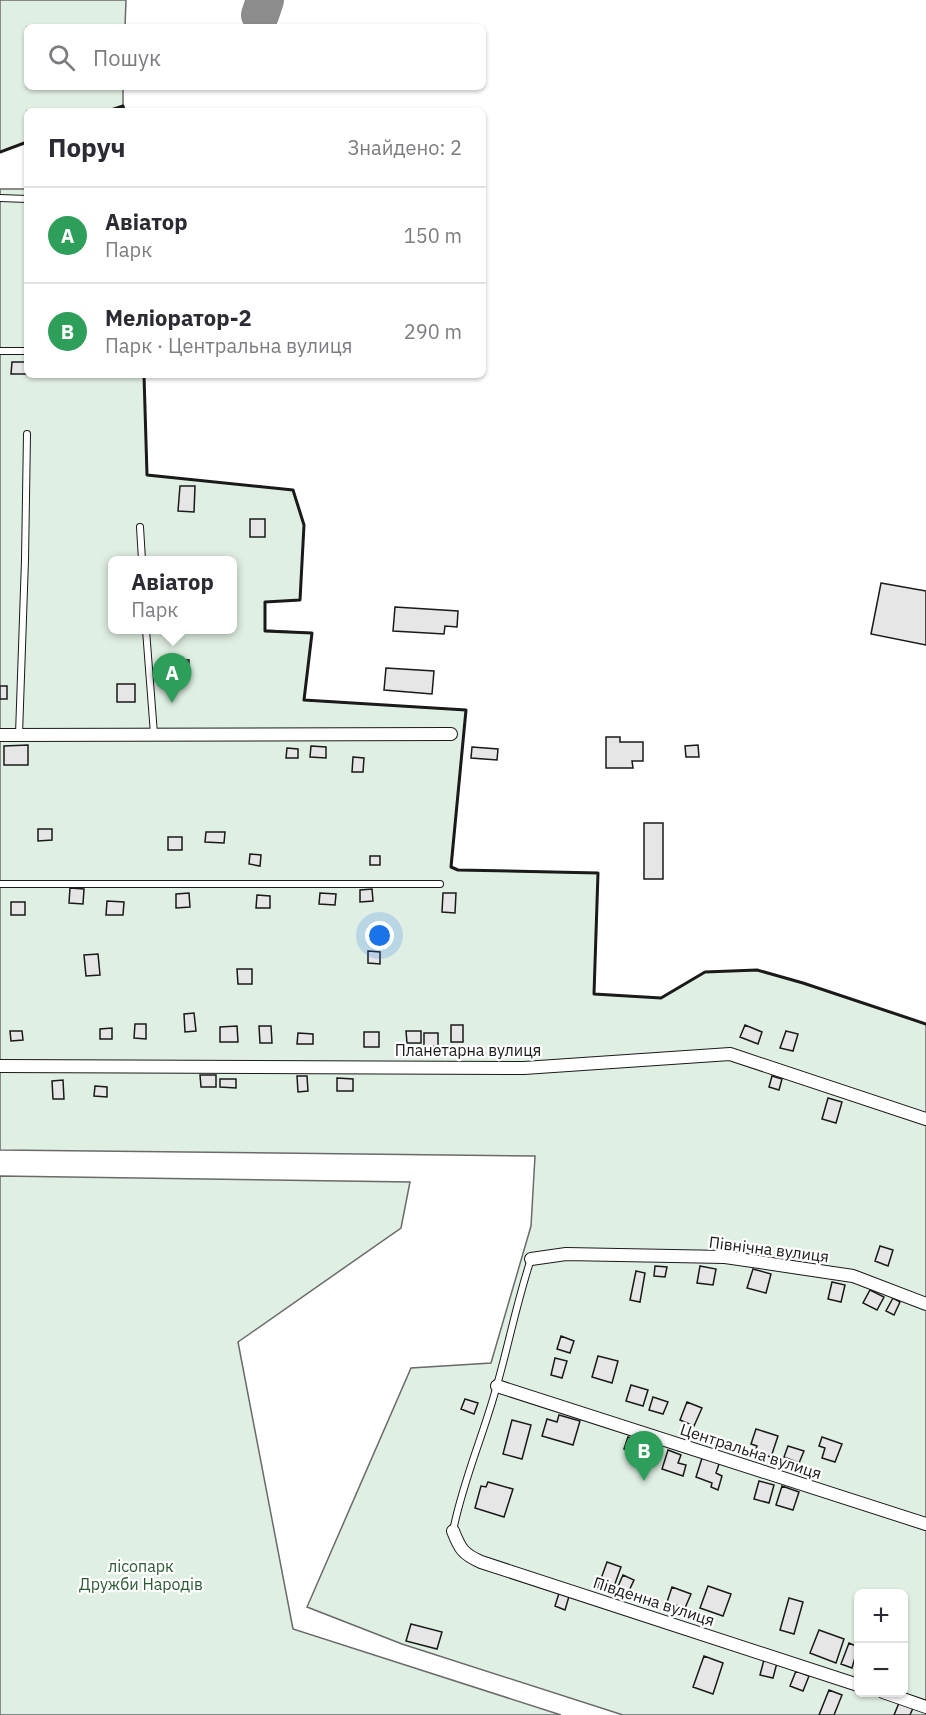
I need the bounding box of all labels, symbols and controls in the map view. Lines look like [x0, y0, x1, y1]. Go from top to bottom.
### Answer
search box [24, 24, 486, 90]
icon: search [45, 41, 78, 74]
text: Пошук [93, 43, 161, 72]
text: Поруч [48, 130, 126, 164]
text: Знайдено: 2 [348, 134, 462, 161]
text: Авіатор [105, 207, 188, 236]
text: A [61, 222, 74, 249]
text: 150 m [404, 222, 462, 249]
text: Парк [105, 236, 152, 263]
text: Меліоратор-2 [105, 303, 252, 332]
text: B [61, 318, 74, 345]
text: 290 m [404, 318, 462, 345]
text: Парк · Центральна вулиця [105, 332, 353, 359]
popup [108, 556, 237, 634]
text: Авіатор [131, 567, 214, 596]
text: Парк [131, 596, 178, 623]
pin: A [152, 654, 192, 703]
your location [365, 921, 394, 950]
street label: Планетарна вулиця [395, 1040, 541, 1060]
street label: Північна вулиця [708, 1232, 830, 1266]
street label: Центральна вулиця [678, 1419, 824, 1483]
pin: B [624, 1432, 664, 1481]
park label: лісопарк Дружби Народів [79, 1556, 203, 1594]
street label: Південна вулиця [591, 1572, 717, 1630]
map controls [854, 1589, 908, 1697]
button: + [854, 1589, 908, 1643]
button: − [854, 1643, 908, 1697]

